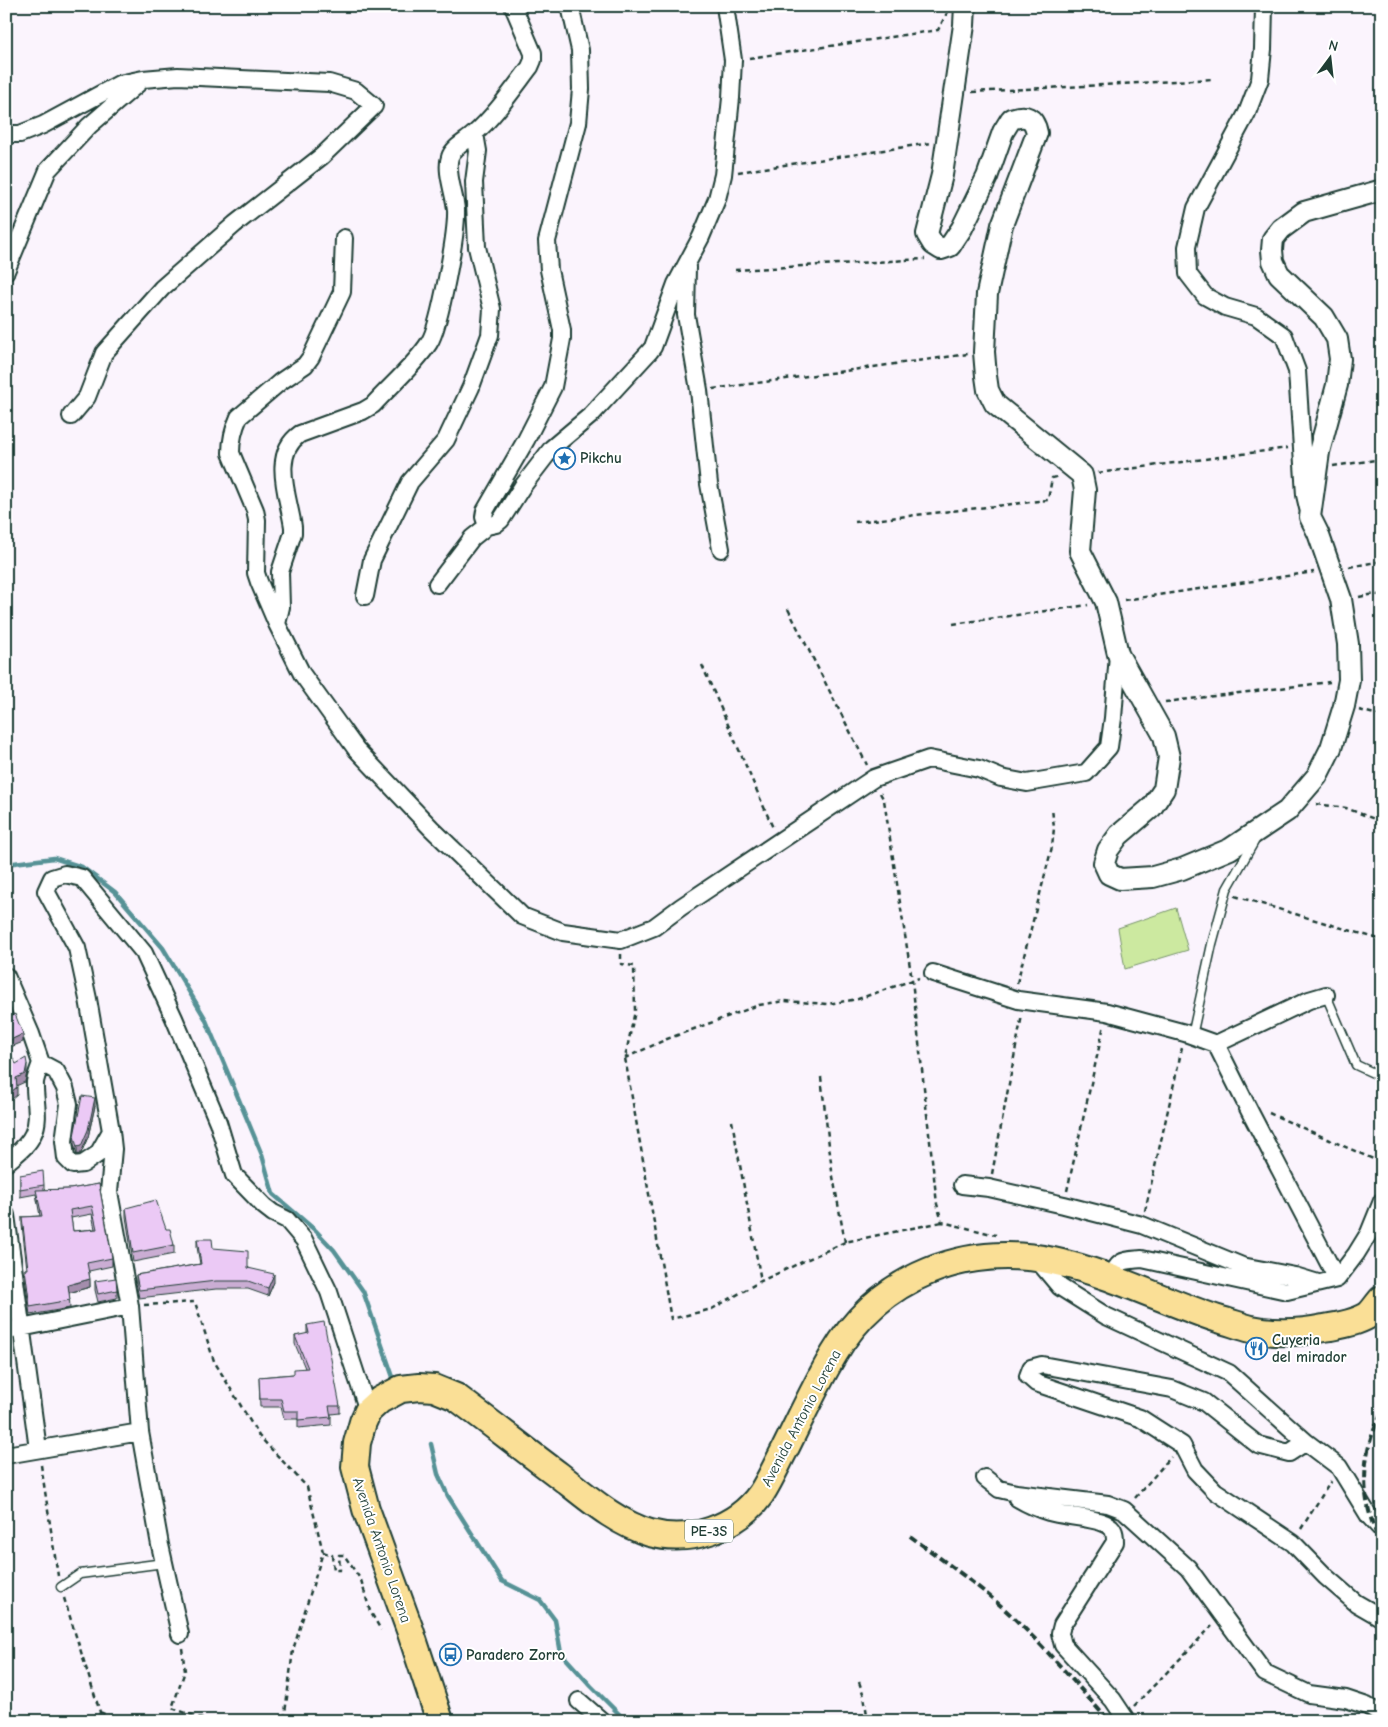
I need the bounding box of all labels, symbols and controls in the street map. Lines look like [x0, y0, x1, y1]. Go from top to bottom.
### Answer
north arrow [1306, 32, 1356, 82]
text: N [1327, 37, 1340, 55]
place icon: Pikchu [552, 446, 576, 470]
place label: Pikchu [580, 449, 622, 467]
place label: Cuyeria del mirador [1272, 1331, 1347, 1366]
restaurant icon: Cuyeria del mirador [1244, 1337, 1268, 1361]
street label: Avenida Antonio Lorena [757, 1346, 845, 1490]
street label: Avenida Antonio Lorena [349, 1475, 415, 1625]
road number: PE-3S [685, 1520, 733, 1542]
bus stop icon: Paradero Zorro [438, 1643, 462, 1667]
place label: Paradero Zorro [466, 1646, 566, 1664]

